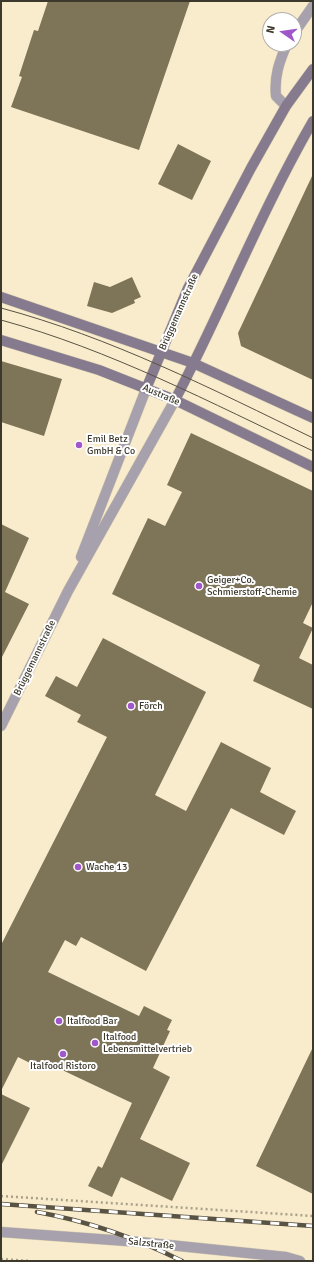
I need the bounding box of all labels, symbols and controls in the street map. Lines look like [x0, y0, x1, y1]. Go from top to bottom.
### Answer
north arrow [262, 12, 302, 52]
text: N [264, 24, 278, 35]
street label: Brüggemannstraße [157, 272, 201, 352]
street label: Austraße [141, 382, 181, 408]
place label: Emil Betz GmbH & Co [87, 433, 135, 456]
marker: Emil Betz GmbH & Co [74, 440, 84, 450]
place label: Geiger+Co. Schmierstoff-Chemie [207, 574, 297, 598]
marker: Geiger+Co. Schmierstoff-Chemie [194, 581, 204, 591]
street label: Brüggemannstraße [12, 618, 58, 698]
place label: Förch [139, 700, 163, 712]
marker: Förch [126, 701, 136, 711]
place label: Wache 13 [86, 861, 127, 873]
marker: Wache 13 [73, 862, 83, 872]
place label: Italfood Bar [67, 1015, 117, 1027]
marker: Italfood Bar [54, 1016, 64, 1026]
place label: Italfood Lebensmittelvertrieb [103, 1031, 192, 1054]
marker: Italfood Lebensmittelvertrieb [90, 1038, 100, 1048]
marker: Italfood Ristoro [58, 1049, 68, 1059]
place label: Italfood Ristoro [30, 1060, 96, 1072]
street label: Salzstraße [127, 1236, 175, 1252]

